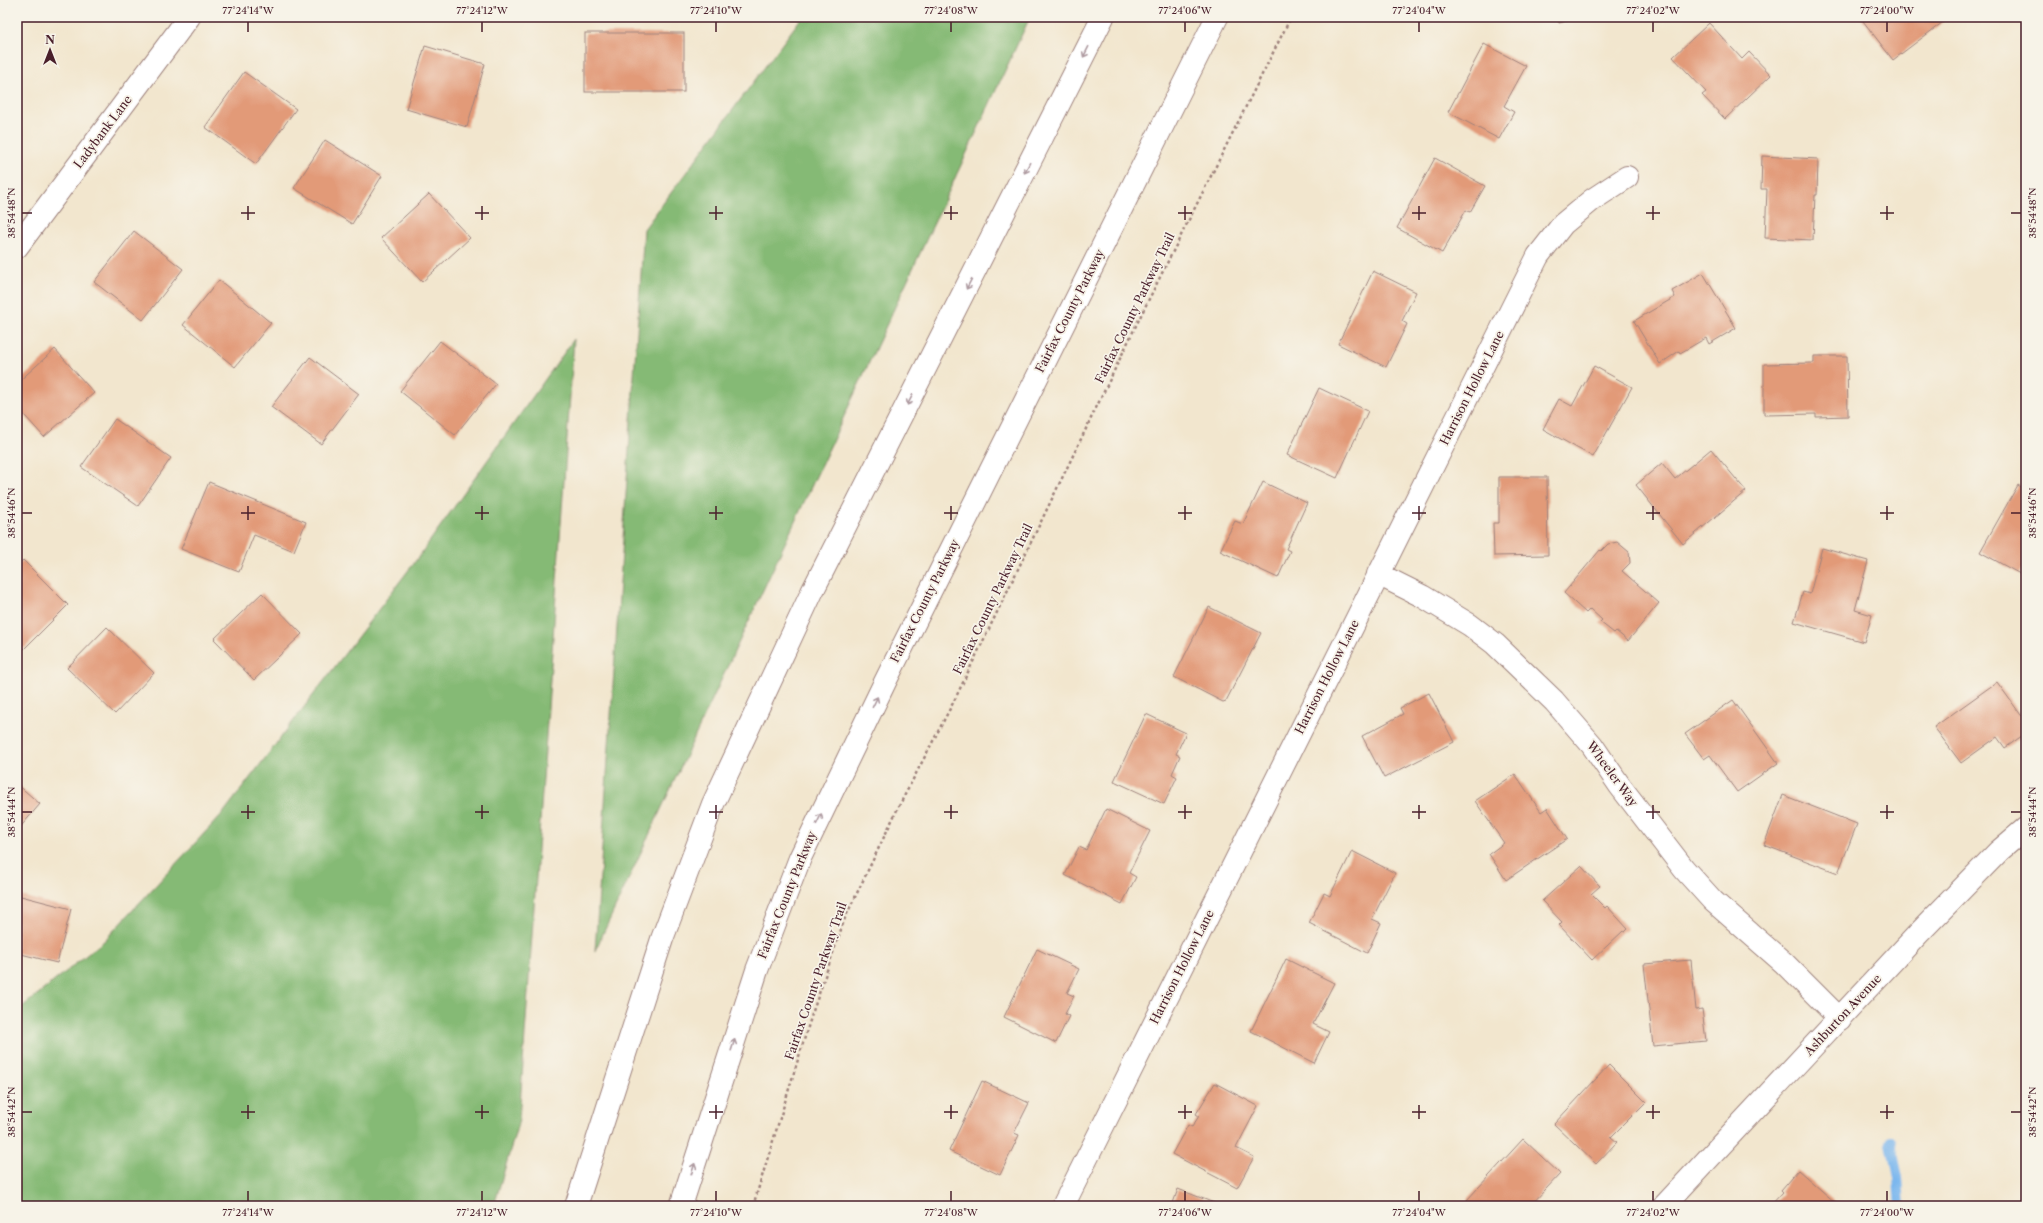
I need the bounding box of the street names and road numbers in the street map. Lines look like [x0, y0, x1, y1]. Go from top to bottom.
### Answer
street label: Ladybank Lane [70, 92, 135, 171]
street label: Fairfax County Parkway Trail [1091, 230, 1178, 386]
street label: Fairfax County Parkway [1032, 246, 1107, 375]
street label: Harrison Hollow Lane [1436, 328, 1507, 447]
street label: Fairfax County Parkway Trail [949, 521, 1036, 677]
street label: Fairfax County Parkway [887, 536, 962, 665]
street label: Harrison Hollow Lane [1291, 617, 1362, 736]
street label: Wheeler Way [1583, 737, 1641, 810]
street label: Fairfax County Parkway [754, 828, 819, 961]
street label: Fairfax County Parkway Trail [781, 900, 850, 1062]
street label: Harrison Hollow Lane [1146, 907, 1217, 1026]
street label: Ashburton Avenue [1800, 971, 1884, 1059]

